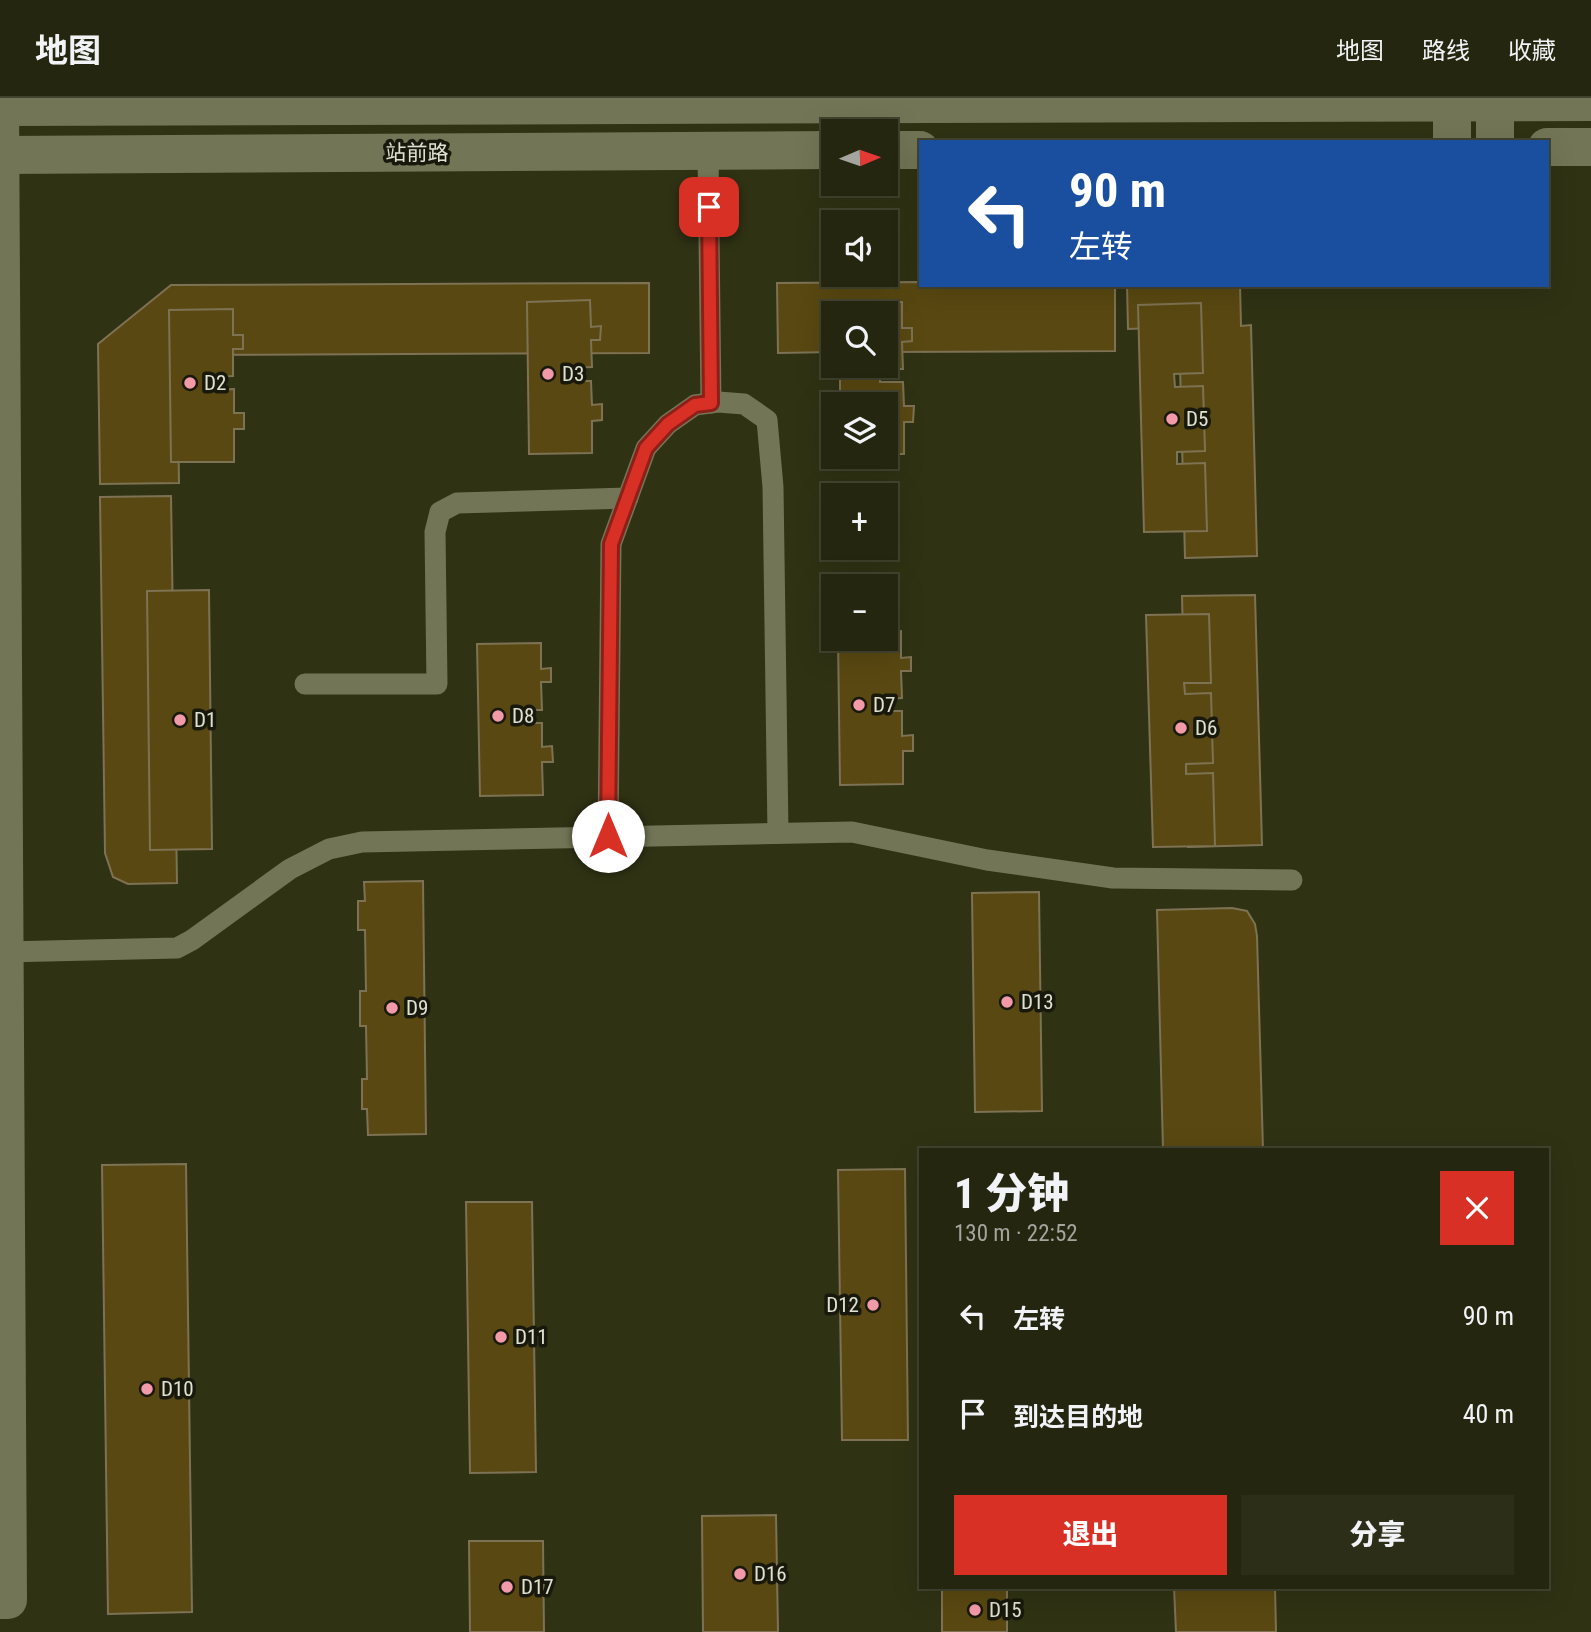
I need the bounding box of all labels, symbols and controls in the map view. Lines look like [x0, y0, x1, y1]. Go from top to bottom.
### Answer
text: 地图 [35, 31, 101, 70]
text: 地图 [1336, 37, 1384, 65]
text: 路线 [1422, 37, 1470, 65]
text: 收藏 [1508, 37, 1556, 65]
north arrow [821, 119, 898, 196]
map controls [821, 119, 898, 651]
street label: 站前路 [386, 141, 449, 165]
text: 90 m [1069, 162, 1166, 219]
icon: left [954, 168, 1045, 259]
pin [679, 177, 739, 237]
icon: arrive [690, 188, 728, 226]
button: sound [821, 210, 898, 287]
text: 左转 [1069, 228, 1133, 266]
button: search [821, 301, 898, 378]
place label: D3 [562, 362, 584, 386]
marker: D3 [540, 366, 556, 382]
place label: D2 [204, 371, 226, 395]
marker: D2 [182, 375, 198, 391]
button: layers [821, 392, 898, 469]
place label: D5 [1186, 407, 1208, 431]
marker: D5 [1164, 411, 1180, 427]
button: + [821, 483, 898, 560]
button: − [821, 574, 898, 651]
place label: D7 [873, 693, 895, 717]
marker: D7 [851, 697, 867, 713]
place label: D8 [512, 704, 534, 728]
place label: D1 [194, 708, 216, 732]
marker: D8 [490, 708, 506, 724]
marker: D1 [172, 712, 188, 728]
place label: D6 [1195, 716, 1217, 740]
marker: D6 [1173, 720, 1189, 736]
position arrow [571, 799, 645, 873]
place label: D13 [1021, 990, 1054, 1014]
marker: D13 [999, 994, 1015, 1010]
place label: D9 [406, 996, 428, 1020]
marker: D9 [384, 1000, 400, 1016]
text: 1 分钟 [954, 1169, 1069, 1218]
button: close [1440, 1171, 1514, 1245]
text: 130 m · 22:52 [954, 1220, 1078, 1247]
place label: D12 [826, 1293, 859, 1317]
marker: D12 [865, 1297, 881, 1313]
icon: left [954, 1297, 992, 1335]
text: 90 m [1463, 1301, 1514, 1331]
text: 左转 [1013, 1304, 1065, 1334]
place label: D11 [515, 1325, 548, 1349]
marker: D11 [493, 1329, 509, 1345]
place label: D10 [161, 1377, 194, 1401]
marker: D10 [139, 1381, 155, 1397]
icon: arrive [954, 1395, 992, 1433]
text: 40 m [1463, 1399, 1514, 1429]
text: 到达目的地 [1013, 1402, 1143, 1432]
button: 退出 [954, 1495, 1227, 1575]
button: 分享 [1241, 1495, 1514, 1575]
place label: D16 [754, 1562, 787, 1586]
marker: D16 [732, 1566, 748, 1582]
place label: D17 [521, 1575, 554, 1599]
marker: D17 [499, 1579, 515, 1595]
place label: D15 [989, 1598, 1022, 1622]
marker: D15 [967, 1602, 983, 1618]

